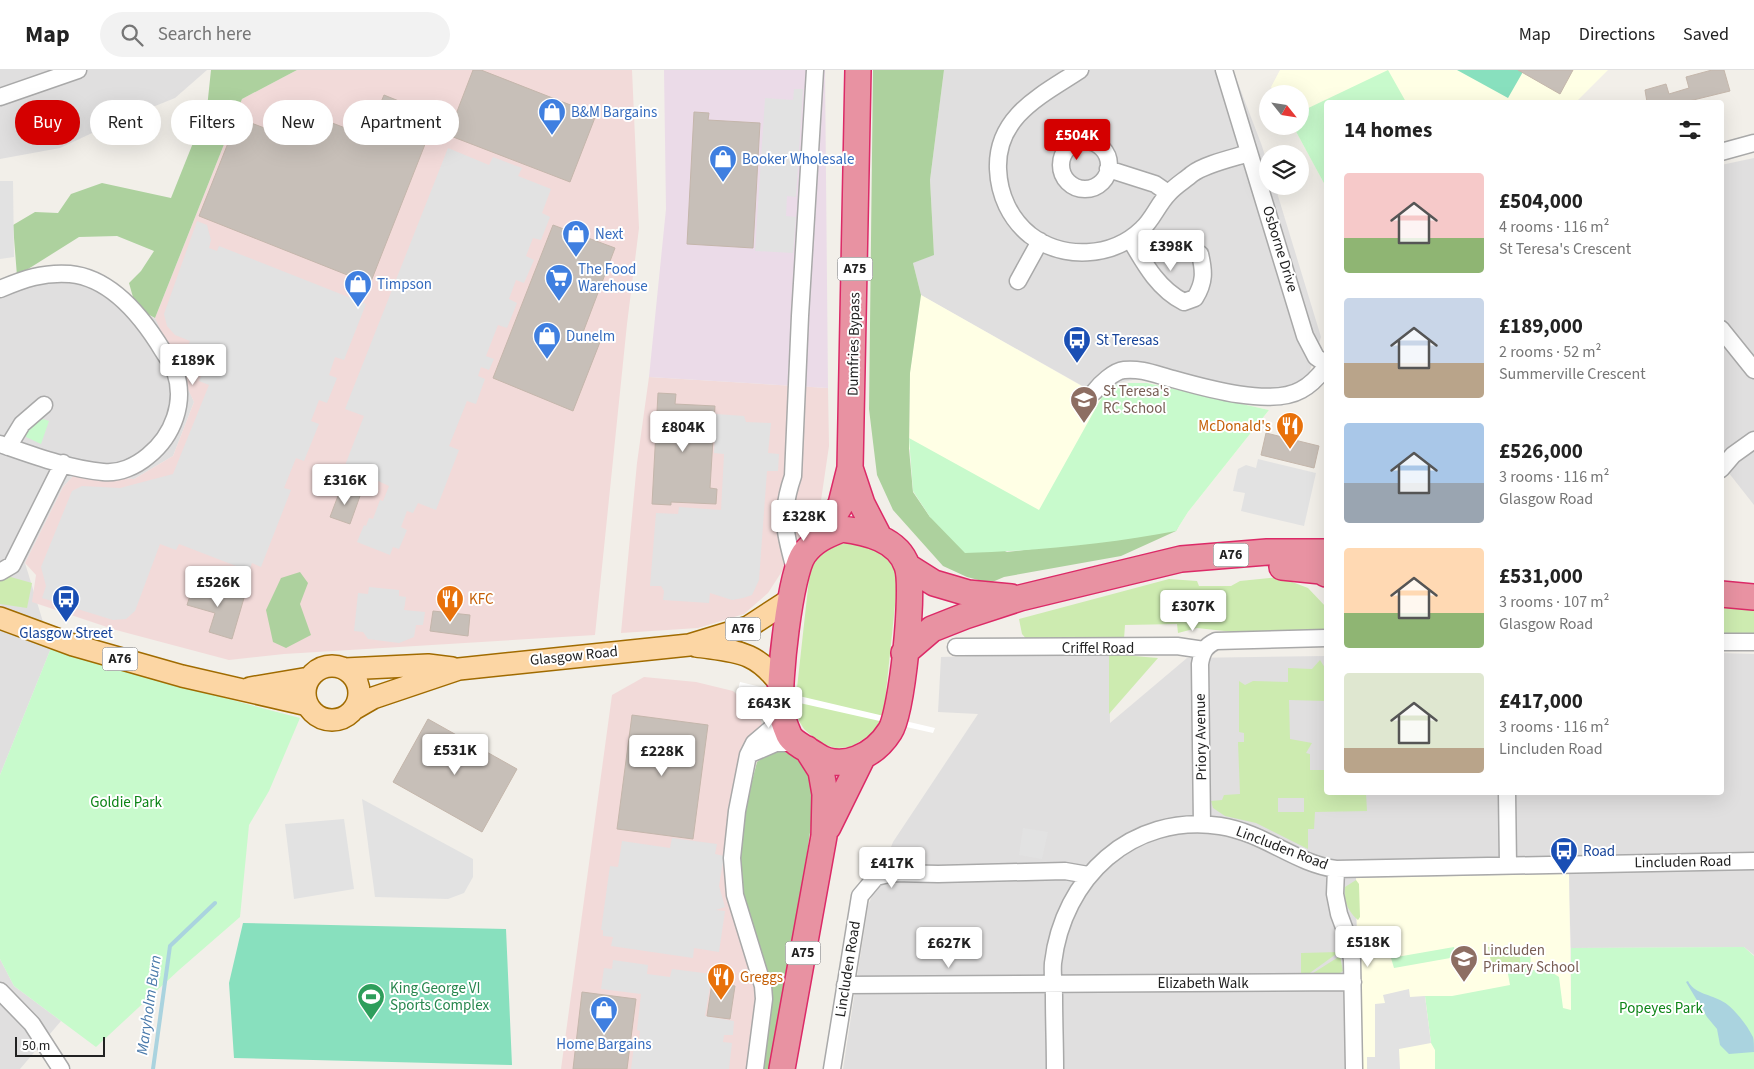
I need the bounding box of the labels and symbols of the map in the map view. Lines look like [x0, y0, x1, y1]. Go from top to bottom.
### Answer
north arrow [1259, 85, 1309, 135]
shop icon: B&M Bargains [537, 97, 567, 136]
place label: B&M Bargains [571, 102, 657, 123]
pin: £504K [1042, 118, 1112, 161]
shop icon: Booker Wholesale [708, 144, 738, 183]
place label: Booker Wholesale [742, 149, 854, 170]
street label: Osborne Drive [1257, 203, 1303, 295]
shop icon: Next [561, 219, 591, 258]
place label: Next [595, 224, 623, 245]
pin: £398K [1136, 230, 1206, 272]
road number: A75 [838, 258, 872, 280]
place label: The Food Warehouse [578, 259, 648, 297]
supermarket icon: The Food Warehouse [544, 263, 574, 302]
shop icon: Timpson [343, 269, 373, 308]
place label: Timpson [377, 274, 432, 295]
street label: Dumfries Bypass [843, 292, 865, 396]
shop icon: Dunelm [532, 321, 562, 360]
bus stop icon: St Teresas [1062, 325, 1092, 364]
place label: Dunelm [566, 326, 615, 347]
place label: St Teresas [1096, 330, 1159, 351]
pin: £189K [158, 344, 228, 386]
place label: St Teresa's RC School [1103, 381, 1169, 419]
school or university icon: St Teresa's RC School [1069, 385, 1099, 424]
pin: £804K [648, 410, 718, 453]
restaurant icon: McDonald's [1275, 411, 1305, 450]
place label: McDonald's [1198, 416, 1271, 437]
pin: £316K [310, 464, 380, 506]
pin: £328K [769, 500, 839, 542]
road number: A76 [1214, 544, 1248, 566]
pin: £526K [183, 566, 253, 608]
bus stop icon: Glasgow Street [51, 584, 81, 623]
restaurant icon: KFC [435, 584, 465, 623]
place label: KFC [469, 589, 494, 610]
pin: £307K [1158, 590, 1228, 632]
road number: A76 [726, 618, 760, 640]
place label: Glasgow Street [19, 623, 113, 644]
street label: Criffel Road [1062, 638, 1134, 659]
street label: Glasgow Road [529, 641, 619, 671]
road number: A76 [102, 648, 138, 670]
pin: £643K [734, 686, 804, 729]
street label: Priory Avenue [1190, 693, 1212, 781]
pin: £531K [420, 734, 490, 776]
pin: £228K [627, 734, 697, 777]
park label: Goldie Park [90, 792, 162, 813]
street label: Lincluden Road [1233, 821, 1331, 875]
bus stop icon: Road [1549, 836, 1579, 875]
place label: Road [1583, 841, 1615, 862]
pin: £417K [857, 846, 927, 889]
street label: Lincluden Road [1634, 851, 1732, 873]
street label: Lincluden Road [830, 919, 866, 1019]
pin: £627K [914, 926, 984, 969]
pin: £518K [1333, 926, 1403, 968]
place label: Lincluden Primary School [1483, 940, 1579, 978]
road number: A75 [786, 941, 820, 964]
school or university icon: Lincluden Primary School [1449, 944, 1479, 983]
water label: Maryholm Burn [131, 954, 167, 1056]
restaurant icon: Greggs [706, 962, 736, 1001]
place label: Greggs [740, 967, 783, 988]
street label: Elizabeth Walk [1157, 973, 1249, 994]
place label: King George VI Sports Complex [390, 978, 489, 1016]
sports icon: King George VI Sports Complex [356, 982, 386, 1021]
shop icon: Home Bargains [589, 995, 619, 1034]
park label: Popeyes Park [1619, 998, 1703, 1019]
scale bar [15, 1034, 105, 1057]
place label: Home Bargains [556, 1034, 652, 1055]

